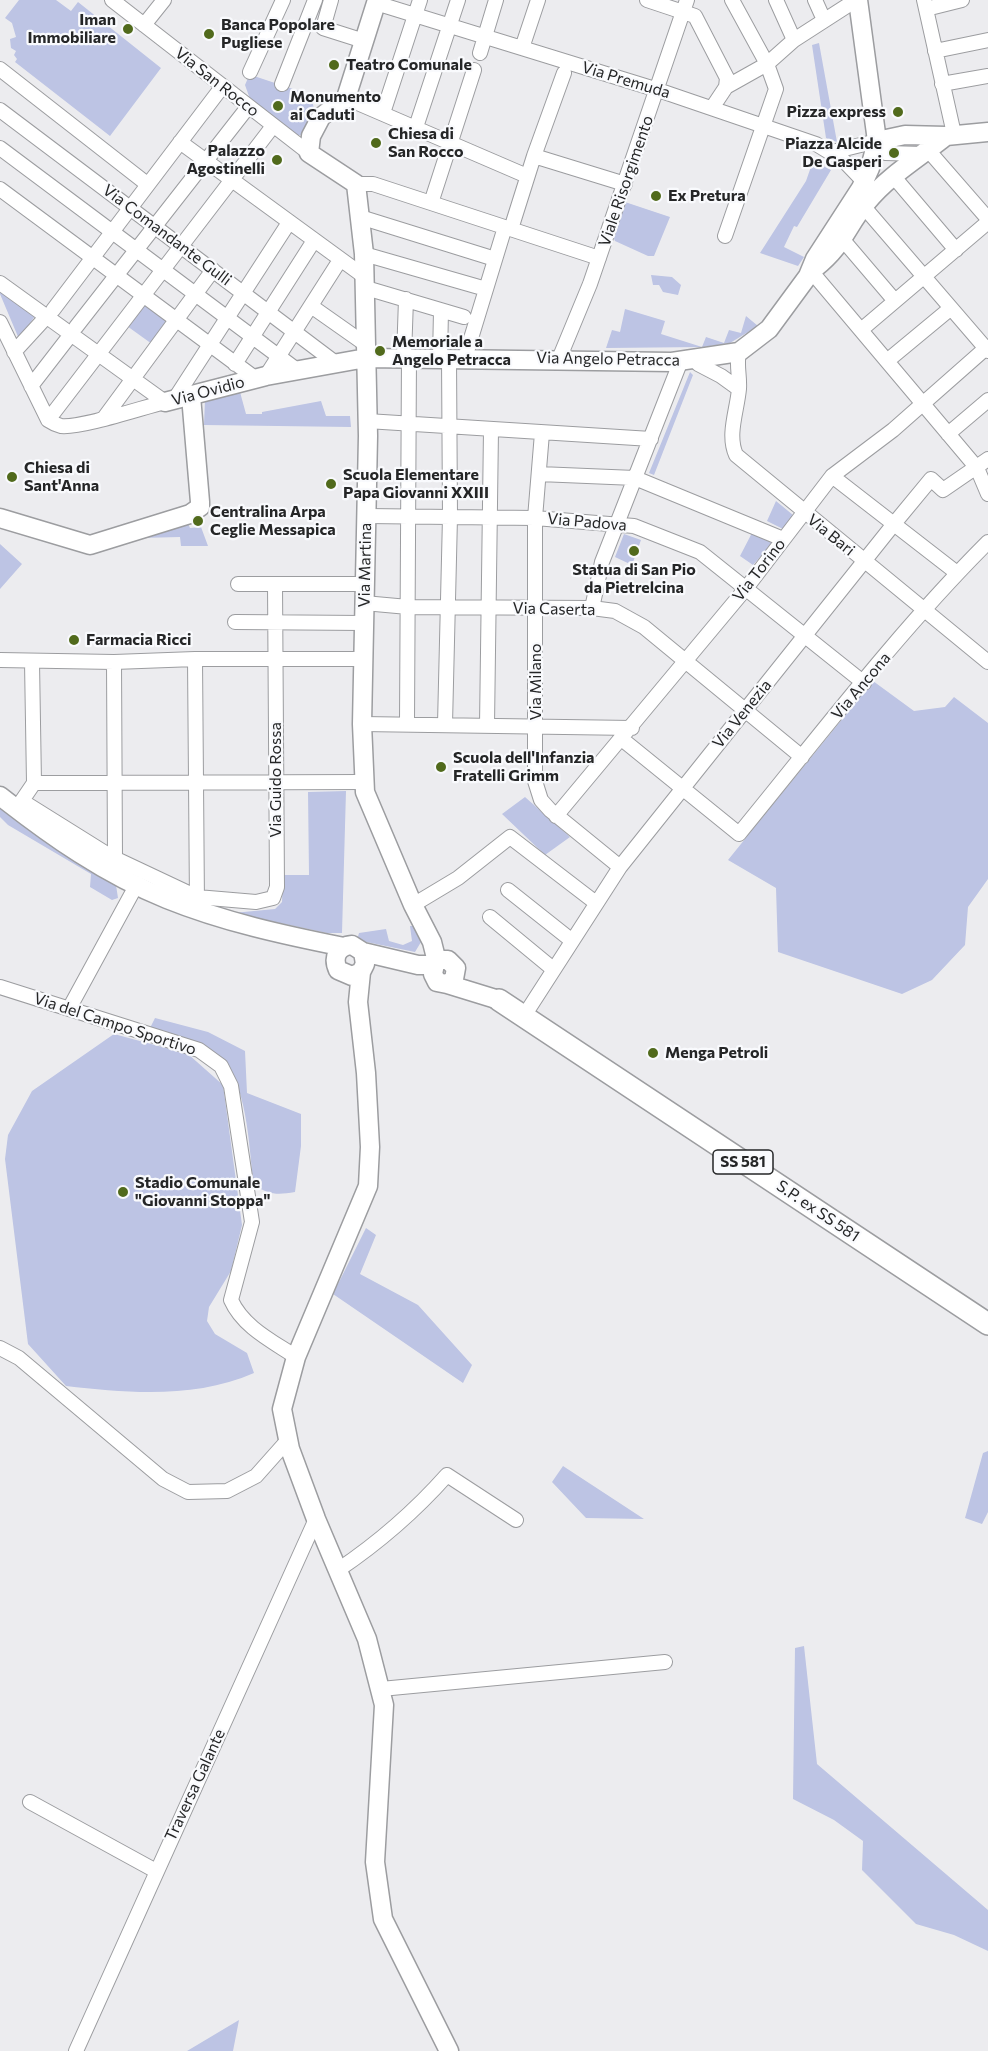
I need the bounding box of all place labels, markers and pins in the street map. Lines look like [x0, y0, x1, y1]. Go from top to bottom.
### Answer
place label: Iman Immobiliare [28, 10, 116, 48]
place label: Banca Popolare Pugliese [221, 15, 335, 53]
marker: Iman Immobiliare [121, 22, 135, 36]
marker: Banca Popolare Pugliese [202, 27, 216, 41]
place label: Teatro Comunale [346, 55, 472, 75]
marker: Teatro Comunale [327, 58, 341, 72]
place label: Monumento ai Caduti [290, 87, 381, 125]
marker: Monumento ai Caduti [271, 99, 285, 113]
place label: Pizza express [787, 102, 886, 122]
marker: Pizza express [891, 105, 905, 119]
place label: Chiesa di San Rocco [388, 124, 463, 162]
place label: Piazza Alcide De Gasperi [785, 134, 882, 172]
marker: Chiesa di San Rocco [369, 136, 383, 150]
place label: Palazzo Agostinelli [186, 141, 265, 179]
marker: Piazza Alcide De Gasperi [887, 146, 901, 160]
marker: Palazzo Agostinelli [270, 153, 284, 167]
place label: Ex Pretura [668, 186, 746, 206]
marker: Ex Pretura [649, 189, 663, 203]
place label: Memoriale a Angelo Petracca [392, 332, 511, 370]
marker: Memoriale a Angelo Petracca [373, 344, 387, 358]
place label: Chiesa di Sant'Anna [24, 458, 99, 496]
place label: Scuola Elementare Papa Giovanni XXIII [343, 465, 489, 503]
marker: Chiesa di Sant'Anna [5, 470, 19, 484]
marker: Scuola Elementare Papa Giovanni XXIII [324, 477, 338, 491]
place label: Centralina Arpa Ceglie Messapica [210, 502, 336, 540]
marker: Centralina Arpa Ceglie Messapica [191, 514, 205, 528]
marker: Statua di San Pio da Pietrelcina [627, 544, 641, 558]
place label: Statua di San Pio da Pietrelcina [572, 560, 696, 598]
place label: Farmacia Ricci [86, 630, 192, 650]
marker: Farmacia Ricci [67, 633, 81, 647]
place label: Scuola dell'Infanzia Fratelli Grimm [453, 748, 595, 786]
marker: Scuola dell'Infanzia Fratelli Grimm [434, 760, 448, 774]
place label: Menga Petroli [665, 1043, 768, 1063]
marker: Menga Petroli [646, 1046, 660, 1060]
place label: Stadio Comunale "Giovanni Stoppa" [135, 1173, 270, 1211]
marker: Stadio Comunale "Giovanni Stoppa" [116, 1185, 130, 1199]

